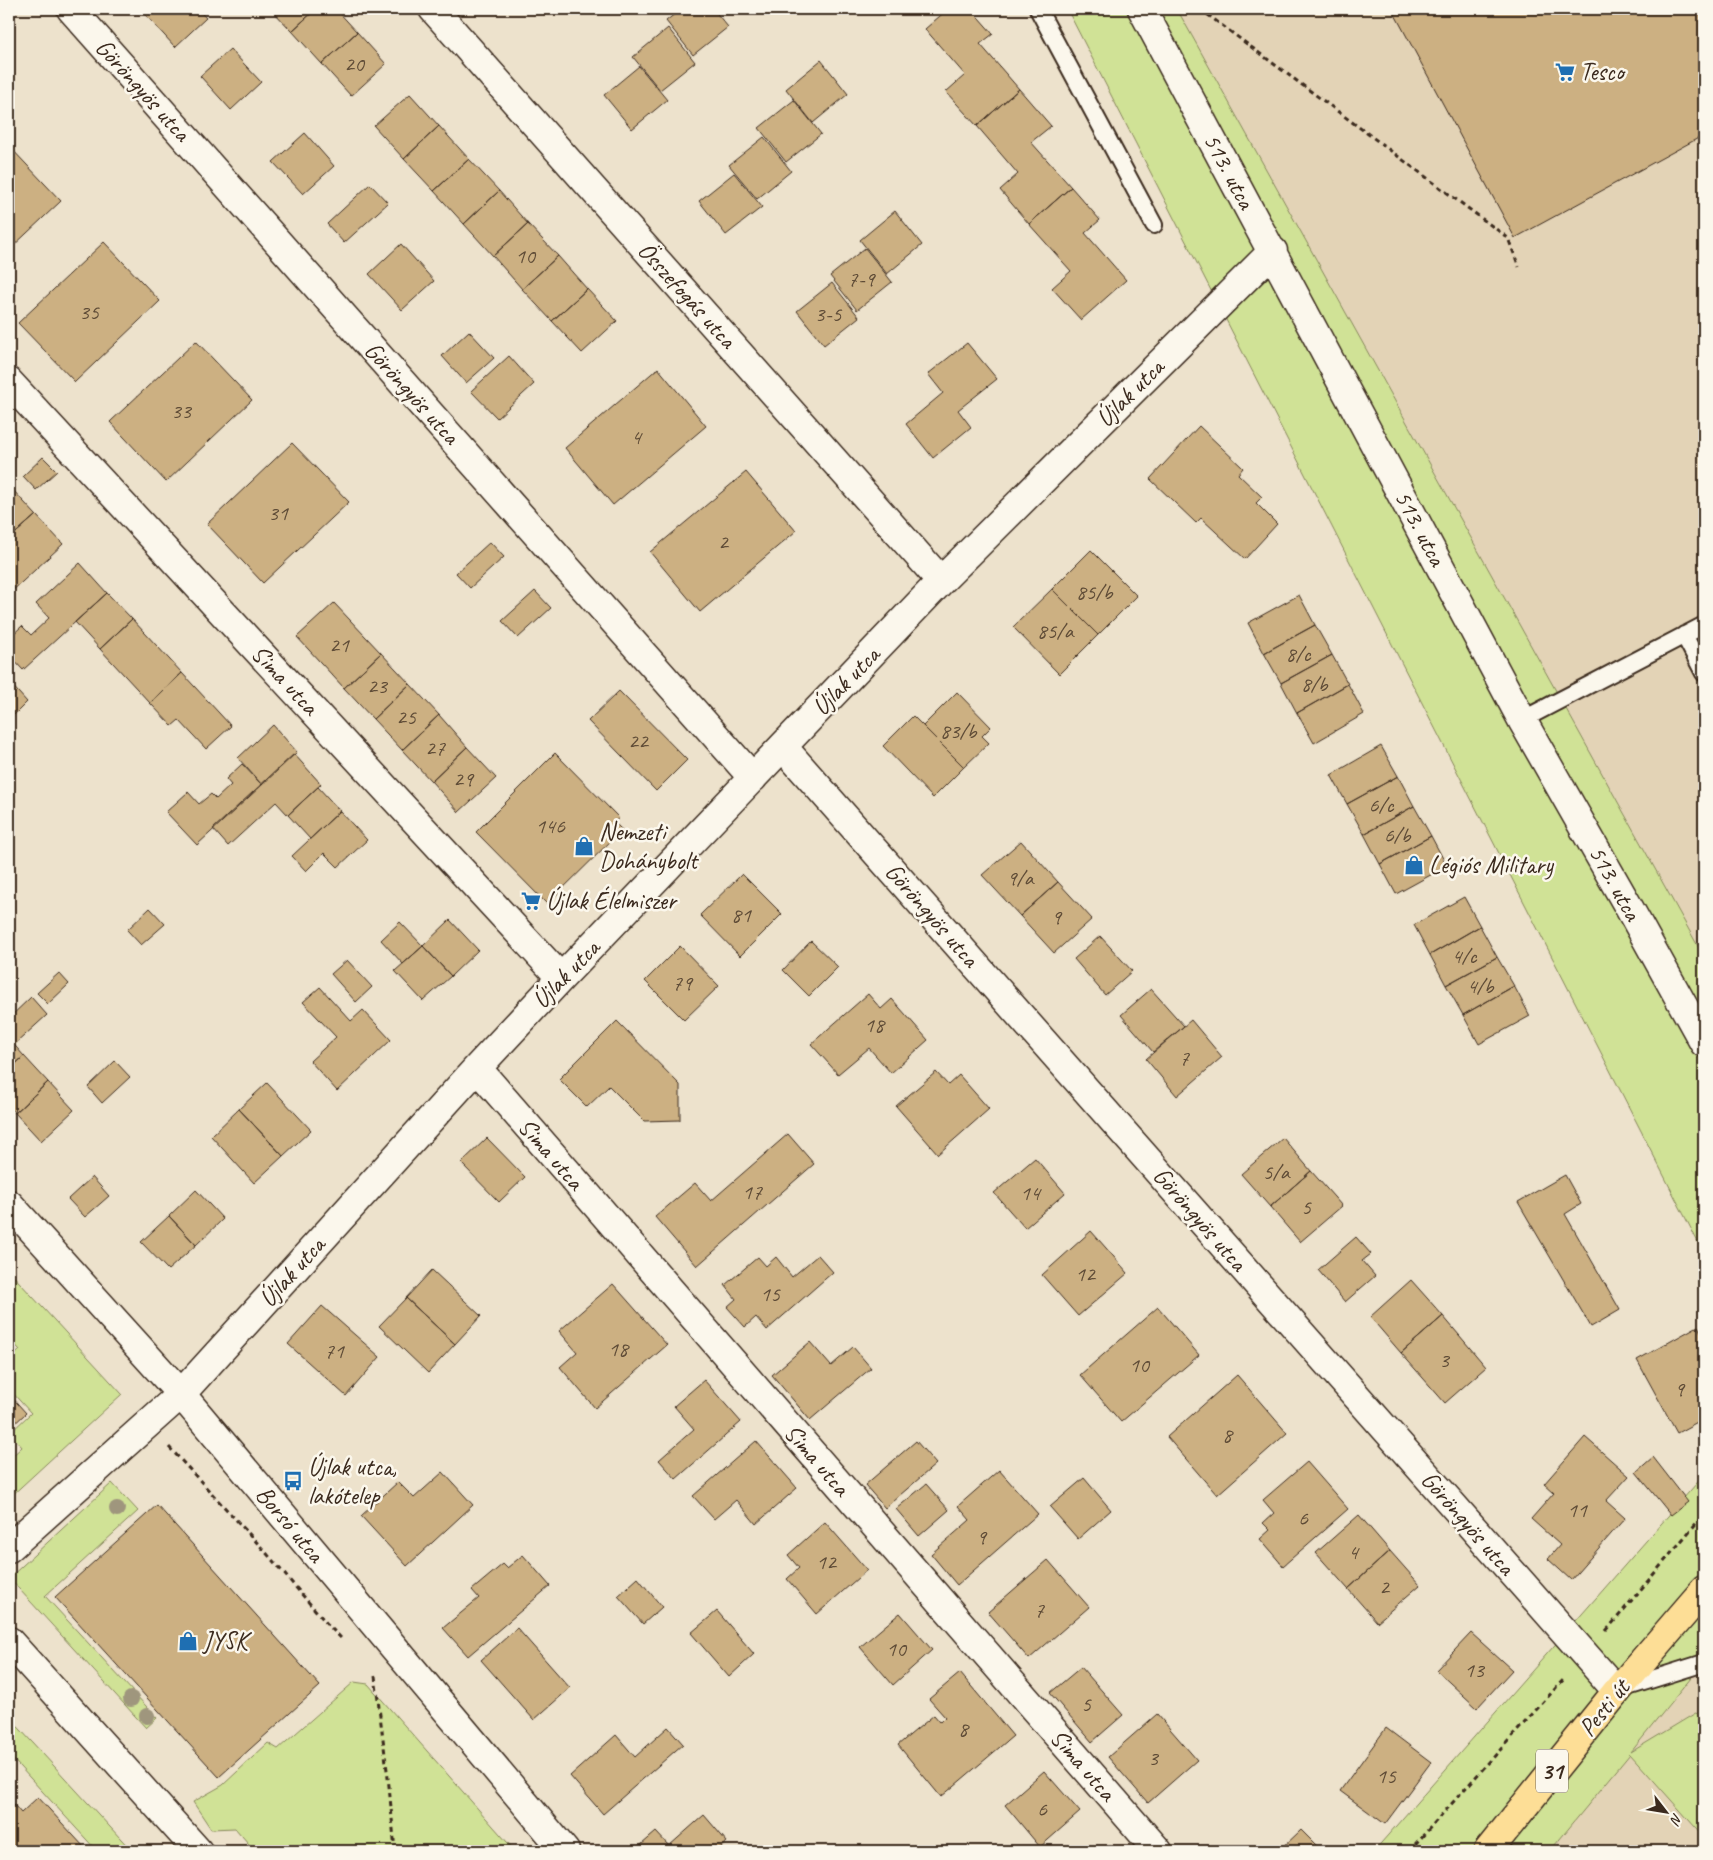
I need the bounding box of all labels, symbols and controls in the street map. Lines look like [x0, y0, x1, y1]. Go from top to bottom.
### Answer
street label: Göröngyös utca [88, 32, 199, 150]
house number: 20 [344, 50, 366, 78]
place label: Tesco [1580, 56, 1627, 88]
supermarket icon: Tesco [1554, 61, 1576, 83]
street label: 513. utca [1196, 128, 1263, 216]
street label: Összefogás utca [631, 235, 745, 357]
house number: 10 [515, 242, 537, 270]
house number: 7-9 [848, 265, 877, 293]
house number: 35 [79, 298, 100, 326]
house number: 3-5 [815, 300, 843, 328]
street label: Göröngyös utca [357, 335, 468, 453]
street label: Újlak utca [1089, 350, 1173, 434]
house number: 33 [171, 397, 193, 425]
house number: 4 [631, 423, 643, 451]
street label: 513. utca [1387, 485, 1454, 573]
house number: 31 [268, 499, 289, 527]
house number: 2 [718, 528, 730, 556]
house number: 85/b [1076, 578, 1114, 606]
house number: 85/a [1037, 617, 1075, 645]
house number: 21 [329, 631, 350, 659]
street label: Sima utca [244, 638, 327, 724]
street label: Újlak utca [805, 638, 889, 722]
house number: 8/c [1286, 640, 1312, 668]
house number: 8/b [1301, 670, 1329, 698]
house number: 23 [367, 672, 389, 700]
house number: 25 [396, 703, 417, 731]
house number: 83/b [940, 717, 978, 745]
house number: 22 [628, 727, 650, 755]
house number: 27 [425, 734, 446, 762]
house number: 29 [453, 765, 475, 793]
house number: 6/c [1369, 791, 1395, 819]
house number: 146 [535, 812, 566, 840]
place label: Nemzeti Dohánybolt [599, 816, 700, 877]
house number: 6/b [1384, 821, 1412, 849]
shop icon: Nemzeti Dohánybolt [573, 835, 595, 857]
street label: 513. utca [1581, 840, 1650, 928]
place label: Légiós Military [1429, 849, 1554, 881]
shop icon: Légiós Military [1403, 854, 1425, 876]
street label: Göröngyös utca [878, 856, 987, 975]
house number: 9/a [1007, 864, 1035, 892]
place label: Újlak Élelmiszer [546, 885, 678, 917]
supermarket icon: Újlak Élelmiszer [520, 890, 542, 912]
house number: 81 [731, 901, 752, 929]
house number: 9 [1051, 903, 1063, 931]
street label: Újlak utca [525, 931, 609, 1015]
house number: 4/c [1452, 942, 1478, 970]
house number: 79 [672, 969, 694, 997]
house number: 4/b [1467, 972, 1495, 1000]
house number: 18 [864, 1011, 886, 1039]
house number: 7 [1179, 1044, 1190, 1072]
street label: Sima utca [511, 1111, 592, 1198]
house number: 5/a [1263, 1158, 1291, 1186]
street label: Göröngyös utca [1146, 1160, 1255, 1279]
house number: 17 [742, 1178, 763, 1206]
house number: 14 [1020, 1179, 1042, 1207]
house number: 5 [1301, 1193, 1312, 1221]
street label: Újlak utca [252, 1228, 334, 1314]
house number: 12 [1075, 1260, 1097, 1288]
house number: 15 [760, 1280, 781, 1308]
house number: 18 [608, 1335, 630, 1363]
house number: 71 [324, 1337, 345, 1365]
house number: 3 [1439, 1346, 1451, 1374]
house number: 10 [1129, 1351, 1151, 1379]
house number: 9 [1674, 1375, 1686, 1403]
street label: Sima utca [777, 1417, 858, 1504]
house number: 8 [1222, 1421, 1234, 1449]
place label: Újlak utca, lakótelep [308, 1451, 397, 1512]
street label: Göröngyös utca [1414, 1464, 1523, 1583]
bus stop icon: Újlak utca, lakótelep [282, 1470, 304, 1492]
street label: Borsó utca [249, 1479, 333, 1570]
house number: 11 [1567, 1496, 1588, 1524]
house number: 6 [1298, 1504, 1309, 1532]
house number: 9 [976, 1523, 988, 1551]
house number: 4 [1348, 1538, 1360, 1566]
house number: 12 [816, 1548, 838, 1576]
house number: 2 [1379, 1573, 1391, 1601]
house number: 7 [1034, 1596, 1045, 1624]
place label: JYSK [202, 1625, 252, 1657]
shop icon: JYSK [177, 1630, 199, 1652]
house number: 10 [886, 1635, 908, 1663]
house number: 13 [1464, 1656, 1486, 1684]
street label: Pesti út [1571, 1671, 1638, 1743]
house number: 5 [1081, 1690, 1092, 1718]
house number: 8 [958, 1715, 970, 1743]
street label: Sima utca [1043, 1722, 1124, 1809]
house number: 3 [1148, 1744, 1160, 1772]
road number: 31 [1536, 1750, 1568, 1792]
house number: 15 [1376, 1762, 1397, 1790]
north arrow [1640, 1788, 1690, 1838]
house number: 6 [1037, 1795, 1048, 1823]
text: N [1666, 1810, 1686, 1829]

